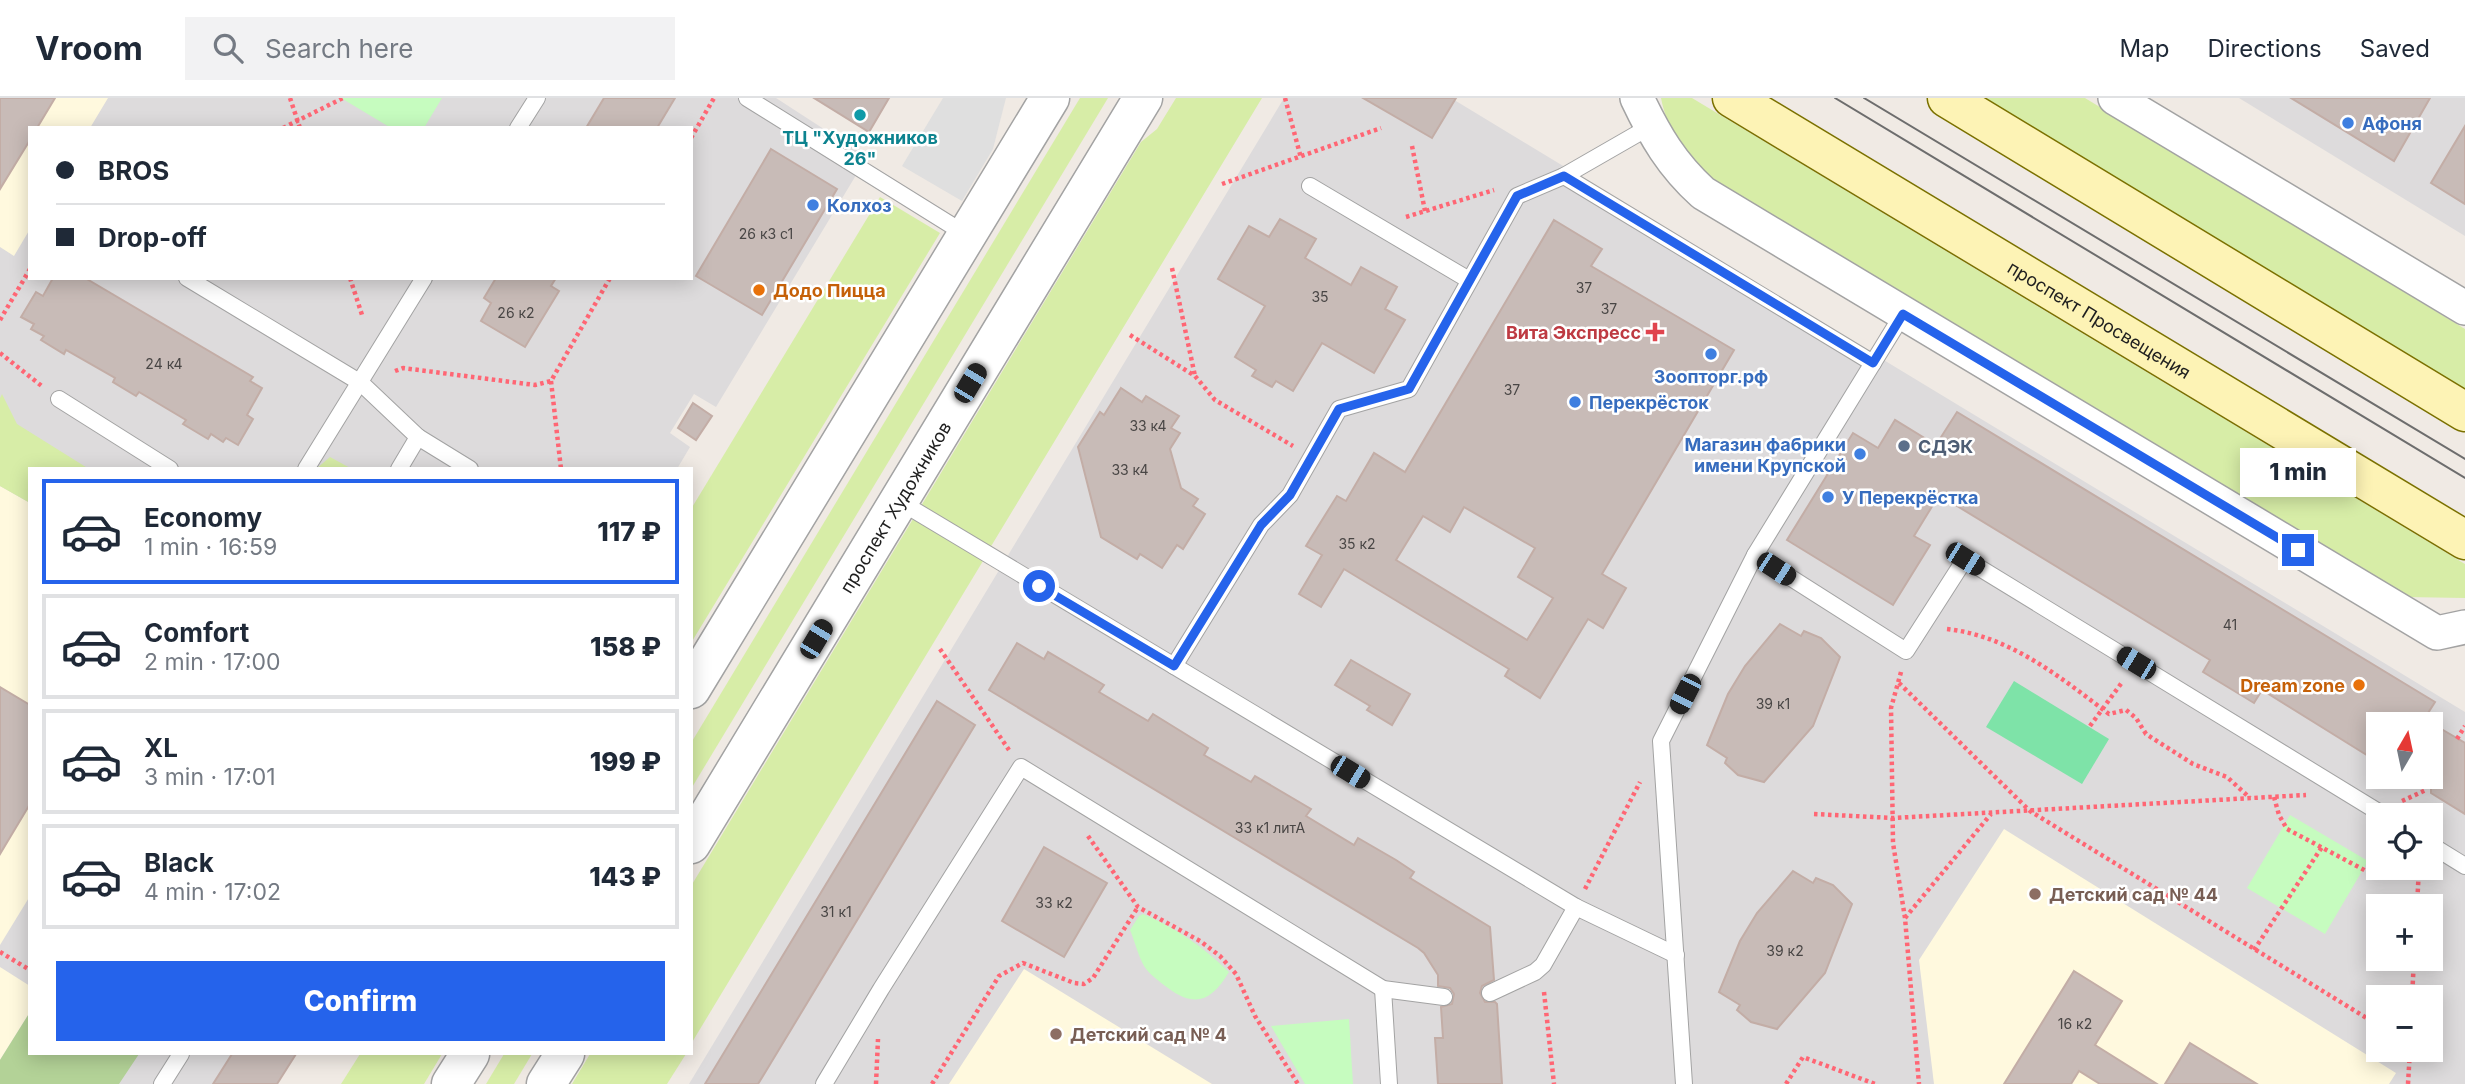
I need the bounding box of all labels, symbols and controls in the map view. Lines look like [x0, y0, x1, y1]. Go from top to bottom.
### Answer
search box [185, 17, 675, 80]
text: Vroom [35, 28, 143, 68]
icon: search [209, 29, 247, 67]
text: Search here [265, 33, 414, 64]
text: Map [2120, 34, 2169, 63]
text: Directions [2207, 34, 2322, 63]
text: Saved [2360, 34, 2430, 63]
marker: ТЦ "Художников 26" [852, 107, 868, 123]
place label: Афоня [2362, 113, 2422, 134]
marker: Афоня [2340, 115, 2356, 131]
place label: ТЦ "Художников 26" [782, 127, 938, 169]
text: BROS [98, 155, 169, 186]
place label: Колхоз [827, 195, 892, 216]
marker: Колхоз [805, 197, 821, 213]
text: Drop-off [98, 222, 207, 253]
house number: 26 к3 с1 [739, 225, 793, 242]
street label: проспект Просвещения [2004, 256, 2195, 383]
house number: 37 [1576, 279, 1592, 296]
place label: Додо Пицца [773, 280, 886, 301]
marker: Додо Пицца [751, 282, 767, 298]
house number: 35 [1311, 288, 1329, 305]
house number: 37 [1601, 300, 1617, 317]
house number: 26 к2 [497, 304, 535, 321]
place label: Вита Экспресс [1506, 322, 1641, 343]
marker: Вита Экспресс [1647, 324, 1663, 340]
marker: Зоопторг.рф [1703, 346, 1719, 362]
house number: 24 к4 [145, 355, 183, 372]
car [951, 360, 990, 406]
place label: Зоопторг.рф [1654, 366, 1768, 387]
house number: 37 [1504, 381, 1520, 398]
place label: Перекрёсток [1589, 392, 1709, 413]
marker: Перекрёсток [1567, 394, 1583, 410]
house number: 33 к4 [1129, 417, 1167, 434]
street label: проспект Художников [835, 418, 955, 597]
place label: Магазин фабрики имени Крупской [1684, 434, 1846, 476]
place label: СДЭК [1918, 436, 1973, 457]
marker: СДЭК [1896, 438, 1912, 454]
marker: Магазин фабрики имени Крупской [1852, 446, 1868, 462]
callout: 1 min [2240, 448, 2356, 498]
text: 1 min [2269, 458, 2327, 486]
house number: 33 к4 [1111, 461, 1149, 478]
place label: У Перекрёстка [1842, 487, 1978, 508]
marker: У Перекрёстка [1820, 489, 1836, 505]
icon: car [60, 500, 123, 563]
text: Economy [144, 502, 262, 533]
text: 117 ₽ [597, 516, 661, 547]
text: 1 min · 16:59 [144, 533, 277, 561]
route end [2282, 534, 2314, 566]
house number: 35 к2 [1338, 535, 1376, 552]
car [1942, 539, 1989, 579]
car [1753, 549, 1800, 589]
route start [1023, 570, 1055, 602]
icon: car [60, 615, 123, 678]
car [797, 616, 836, 662]
house number: 41 [2223, 616, 2237, 633]
text: Comfort [144, 617, 249, 648]
text: 158 ₽ [590, 631, 661, 662]
car [2113, 643, 2160, 683]
text: 2 min · 17:00 [144, 648, 281, 676]
car [1667, 671, 1704, 717]
place label: Dream zone [2240, 675, 2345, 696]
marker: Dream zone [2351, 677, 2367, 693]
house number: 39 к1 [1756, 695, 1790, 712]
north arrow [2366, 712, 2443, 789]
map controls [2366, 712, 2443, 1062]
icon: car [60, 730, 123, 793]
text: XL [144, 732, 178, 763]
text: 199 ₽ [590, 746, 661, 777]
car [1327, 752, 1374, 792]
text: 3 min · 17:01 [144, 763, 276, 791]
button: locate [2366, 803, 2443, 880]
house number: 33 к1 литА [1235, 819, 1306, 836]
icon: car [60, 845, 123, 908]
text: Black [144, 847, 214, 878]
text: 143 ₽ [589, 861, 661, 892]
text: 4 min · 17:02 [144, 878, 281, 906]
place label: Детский сад № 44 [2049, 884, 2218, 905]
marker: Детский сад № 44 [2027, 886, 2043, 902]
house number: 33 к2 [1035, 894, 1073, 911]
button: + [2366, 894, 2443, 971]
house number: 31 к1 [820, 903, 852, 920]
house number: 39 к2 [1766, 942, 1804, 959]
button: Confirm [56, 961, 665, 1041]
button: − [2366, 985, 2443, 1062]
house number: 16 к2 [2058, 1015, 2092, 1032]
place label: Детский сад № 4 [1070, 1024, 1227, 1045]
marker: Детский сад № 4 [1048, 1026, 1064, 1042]

